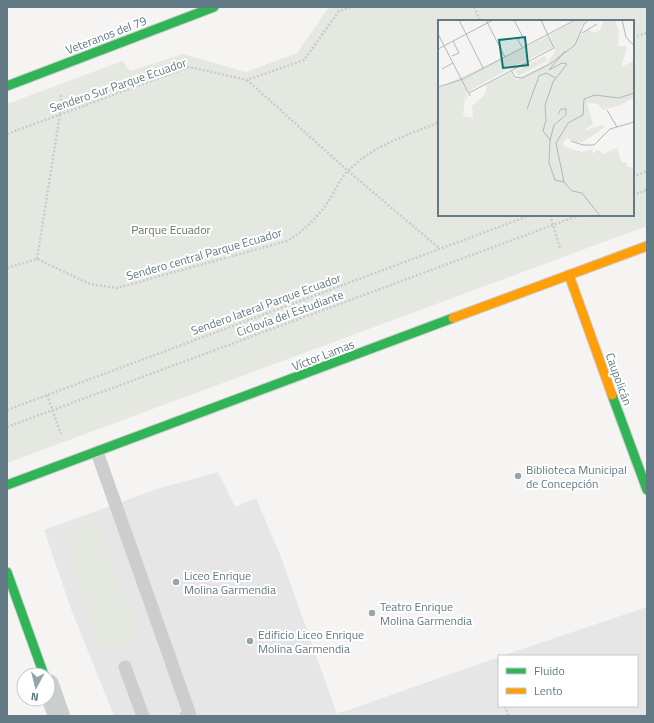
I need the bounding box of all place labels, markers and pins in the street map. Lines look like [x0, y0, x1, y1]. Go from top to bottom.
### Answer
place label: Biblioteca Municipal de Concepción [526, 460, 627, 493]
marker: Biblioteca Municipal de Concepción [513, 471, 523, 481]
place label: Liceo Enrique Molina Garmendia [184, 566, 276, 599]
marker: Liceo Enrique Molina Garmendia [171, 577, 181, 587]
place label: Teatro Enrique Molina Garmendia [380, 597, 472, 630]
marker: Teatro Enrique Molina Garmendia [367, 608, 377, 618]
place label: Edificio Liceo Enrique Molina Garmendia [258, 625, 364, 658]
marker: Edificio Liceo Enrique Molina Garmendia [245, 636, 255, 646]

